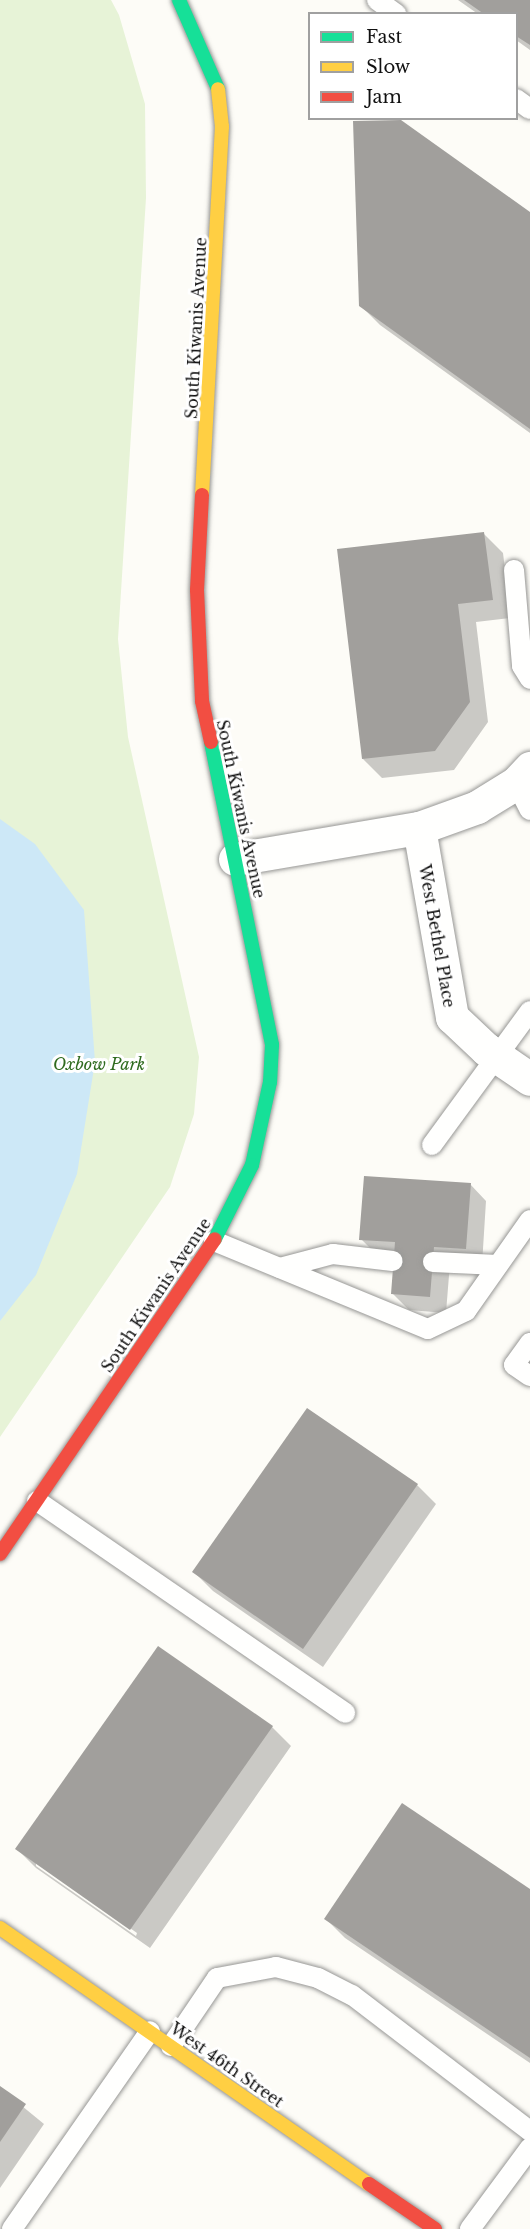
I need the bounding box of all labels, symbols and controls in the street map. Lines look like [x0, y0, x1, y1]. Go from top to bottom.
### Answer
legend [308, 12, 518, 120]
text: Fast [366, 26, 402, 48]
text: Slow [366, 56, 410, 78]
text: Jam [366, 86, 402, 108]
street label: South Kiwanis Avenue [182, 236, 210, 420]
street label: South Kiwanis Avenue [213, 718, 269, 900]
street label: West Bethel Place [415, 863, 459, 1009]
park label: Oxbow Park [53, 1054, 145, 1074]
street label: South Kiwanis Avenue [97, 1214, 215, 1376]
street label: West 46th Street [167, 2019, 287, 2111]

